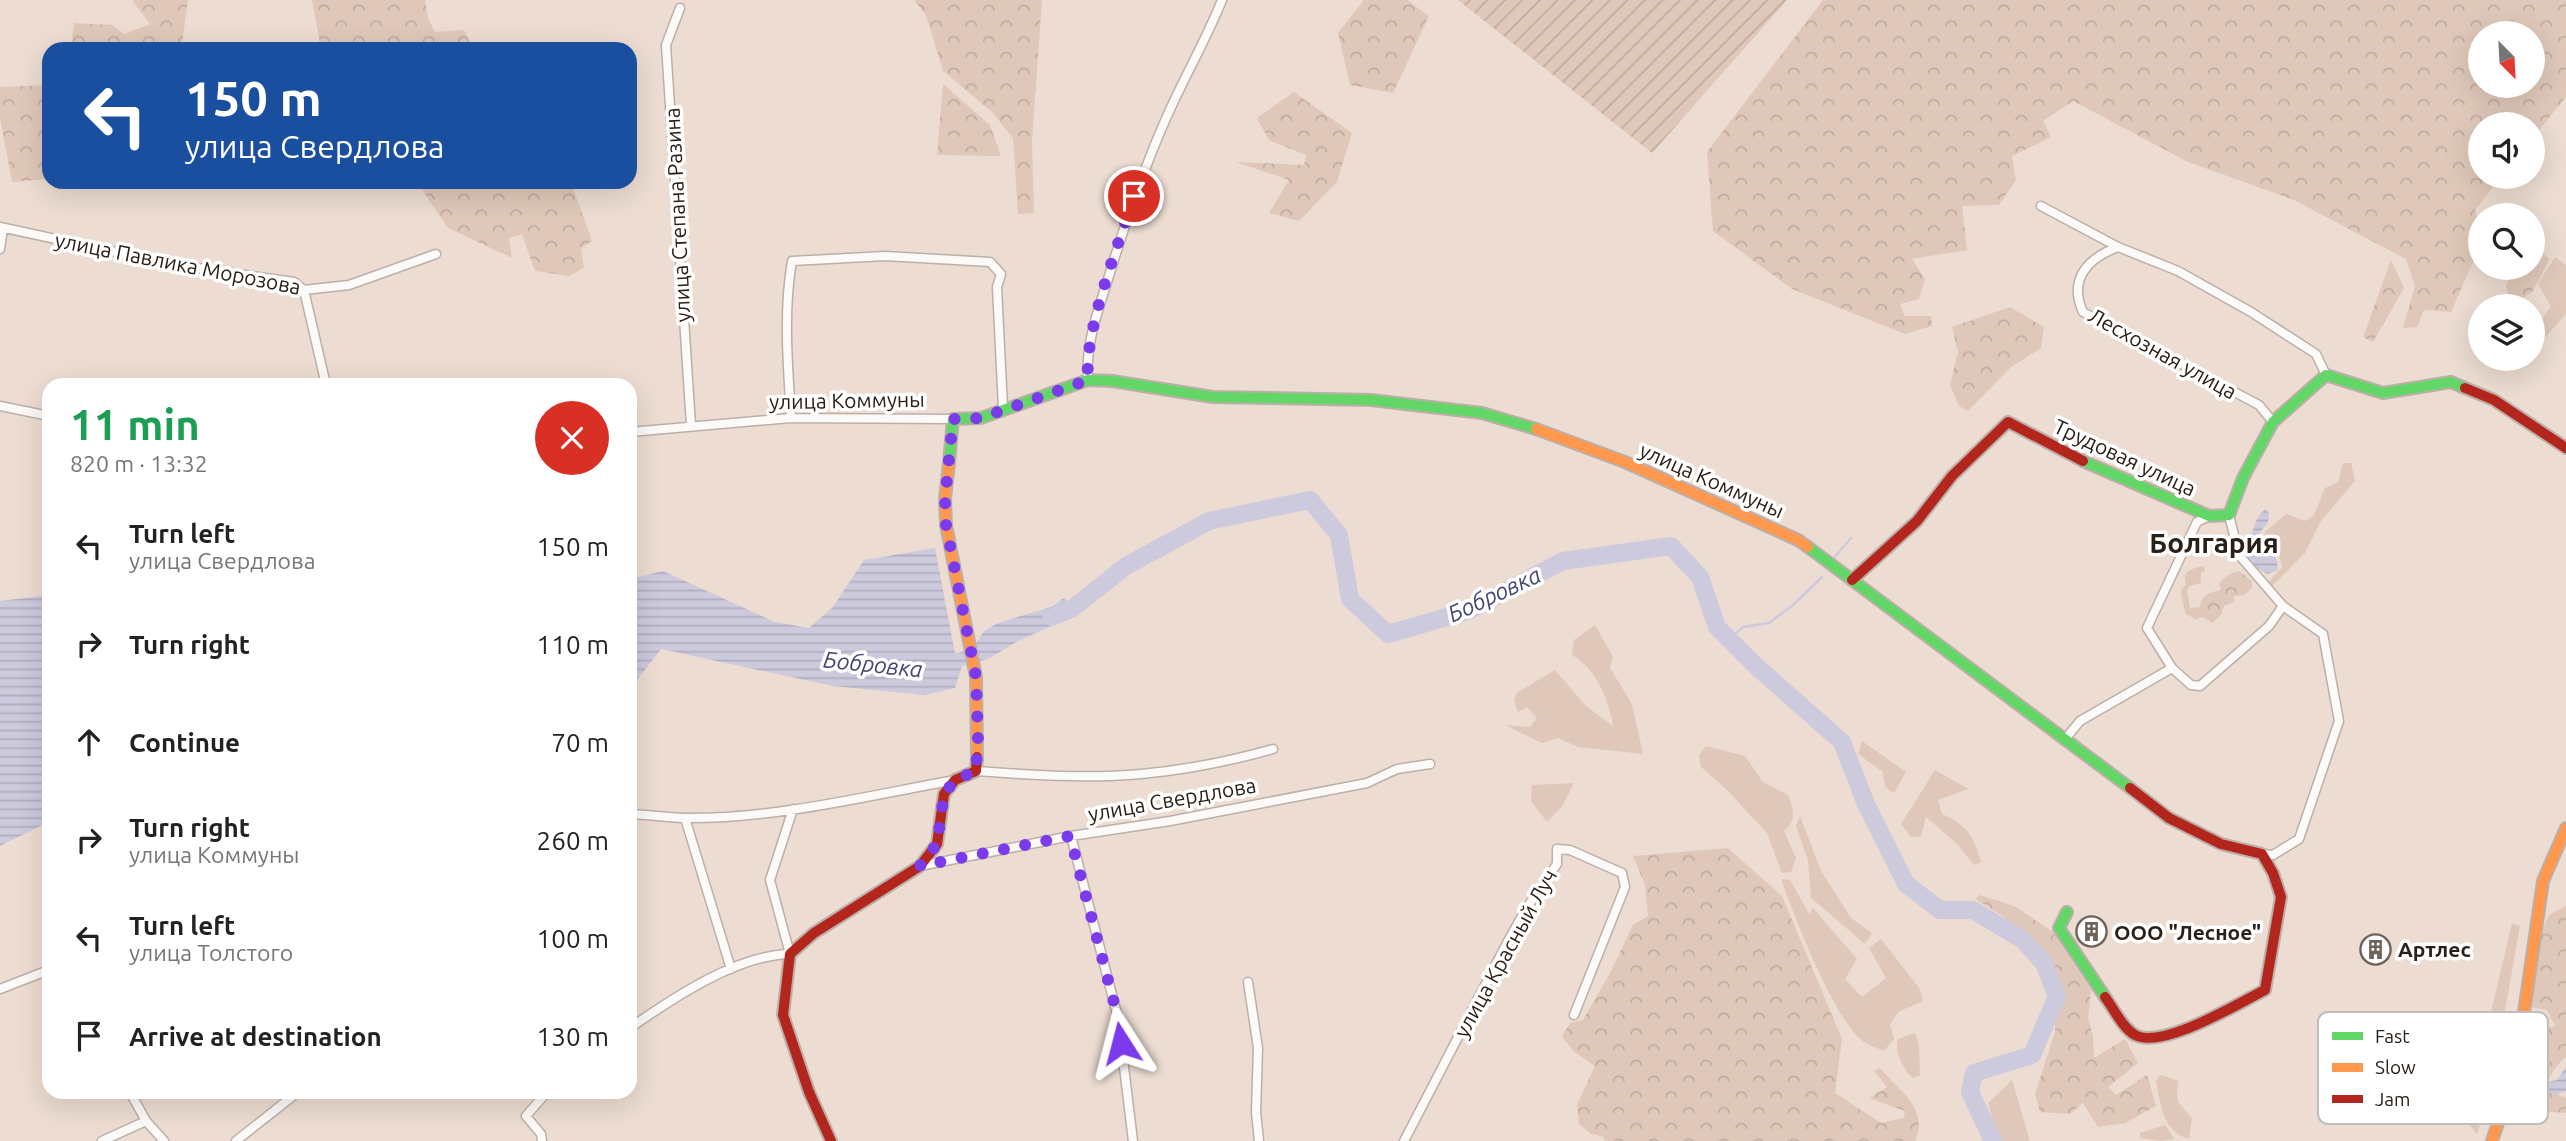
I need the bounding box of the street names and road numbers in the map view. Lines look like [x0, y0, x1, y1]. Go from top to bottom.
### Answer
street label: улица Степана Разина [659, 107, 695, 323]
street label: улица Павлика Морозова [53, 227, 303, 299]
street label: Лесхозная улица [2085, 302, 2241, 404]
street label: улица Коммуны [769, 387, 925, 413]
street label: Трудовая улица [2050, 414, 2200, 500]
street label: улица Коммуны [1636, 437, 1788, 523]
street label: улица Свердлова [1086, 772, 1258, 826]
street label: улица Красный Луч [1449, 865, 1561, 1041]

